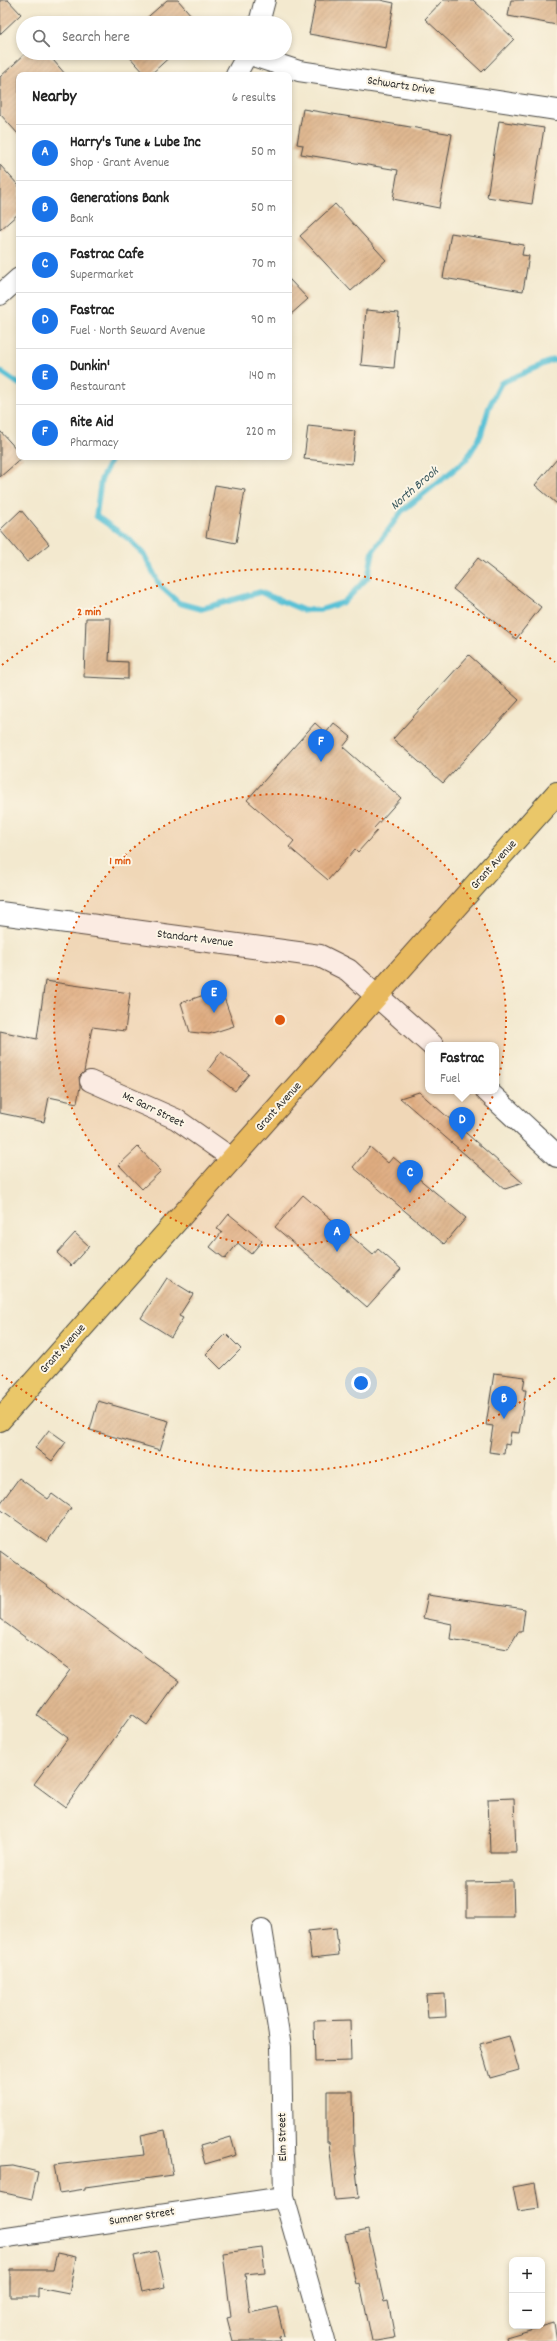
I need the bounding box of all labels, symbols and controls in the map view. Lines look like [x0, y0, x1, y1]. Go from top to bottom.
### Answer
search box [16, 16, 292, 60]
icon: search [30, 27, 52, 49]
text: Search here [62, 27, 130, 49]
street label: Schwartz Drive [366, 72, 436, 100]
text: Nearby [32, 86, 76, 110]
text: 6 results [232, 89, 276, 108]
text: Harry's Tune & Lube Inc [70, 132, 201, 154]
text: A [41, 143, 49, 162]
text: 50 m [251, 143, 276, 162]
text: Shop · Grant Avenue [70, 154, 169, 173]
text: Generations Bank [70, 188, 169, 210]
text: B [42, 199, 48, 218]
text: 50 m [251, 199, 276, 218]
text: Bank [70, 210, 94, 229]
text: Fastrac Cafe [70, 244, 144, 266]
text: C [42, 255, 48, 274]
text: 70 m [252, 255, 276, 274]
text: Supermarket [70, 266, 134, 285]
text: Fastrac [70, 300, 114, 322]
text: D [42, 311, 48, 330]
text: 90 m [251, 311, 276, 330]
text: Fuel · North Seward Avenue [70, 322, 205, 341]
text: Dunkin' [70, 356, 110, 378]
text: E [42, 367, 48, 386]
text: 140 m [249, 367, 276, 386]
text: Restaurant [70, 378, 126, 397]
text: Rite Aid [70, 412, 114, 434]
text: F [42, 423, 48, 442]
text: 220 m [246, 423, 276, 442]
text: Pharmacy [70, 434, 118, 453]
water label: North Brook [387, 462, 445, 515]
text: 2 min [77, 604, 101, 621]
pin: F [308, 729, 334, 762]
street label: Grant Avenue [467, 836, 521, 894]
text: 1 min [109, 853, 131, 870]
street label: Standart Avenue [156, 926, 234, 952]
pin: E [201, 980, 227, 1013]
centre of rings [273, 1013, 287, 1027]
popup [425, 1042, 499, 1094]
text: Fastrac [440, 1048, 484, 1070]
text: Fuel [440, 1070, 460, 1089]
street label: Grant Avenue [252, 1078, 306, 1136]
street label: Mc Garr Street [119, 1088, 187, 1133]
pin: D [449, 1107, 475, 1140]
pin: C [397, 1160, 423, 1193]
pin: A [324, 1219, 350, 1252]
street label: Grant Avenue [36, 1320, 90, 1378]
your location [351, 1373, 371, 1393]
pin: B [491, 1386, 517, 1419]
street label: Elm Street [274, 2112, 292, 2161]
street label: Sumner Street [108, 2203, 176, 2231]
map controls [509, 2257, 545, 2329]
button: + [509, 2257, 545, 2293]
button: − [509, 2293, 545, 2329]

